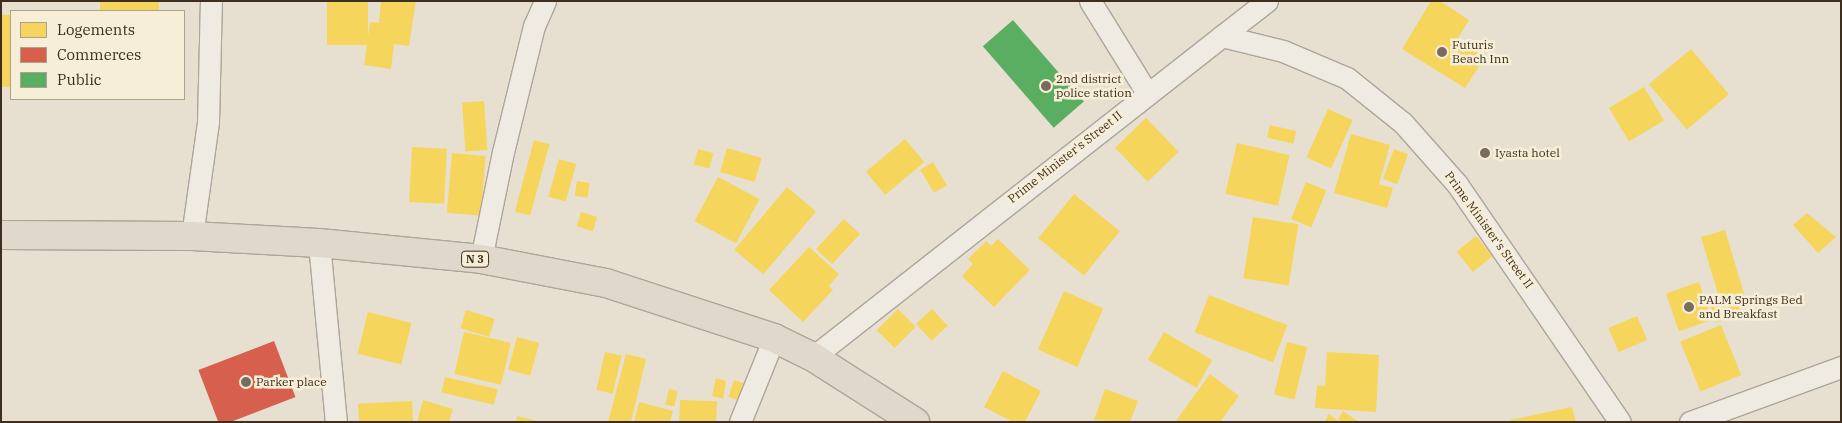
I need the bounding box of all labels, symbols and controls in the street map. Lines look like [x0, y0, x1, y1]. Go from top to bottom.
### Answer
legend [10, 10, 185, 100]
text: Logements [57, 20, 135, 39]
place label: Futuris Beach Inn [1452, 38, 1509, 66]
text: Commerces [57, 45, 141, 64]
marker: Futuris Beach Inn [1436, 46, 1448, 58]
text: Public [57, 70, 102, 89]
place label: 2nd district police station [1056, 72, 1132, 100]
marker: 2nd district police station [1040, 80, 1052, 92]
street label: Prime Minister's Street II [1005, 108, 1125, 206]
place label: Iyasta hotel [1495, 146, 1560, 160]
marker: Iyasta hotel [1479, 147, 1491, 159]
street label: Prime Minister's Street II [1442, 169, 1536, 291]
road number: N 3 [460, 250, 490, 268]
place label: PALM Springs Bed and Breakfast [1699, 293, 1803, 321]
marker: PALM Springs Bed and Breakfast [1683, 301, 1695, 313]
place label: Parker place [256, 375, 327, 389]
marker: Parker place [240, 376, 252, 388]

